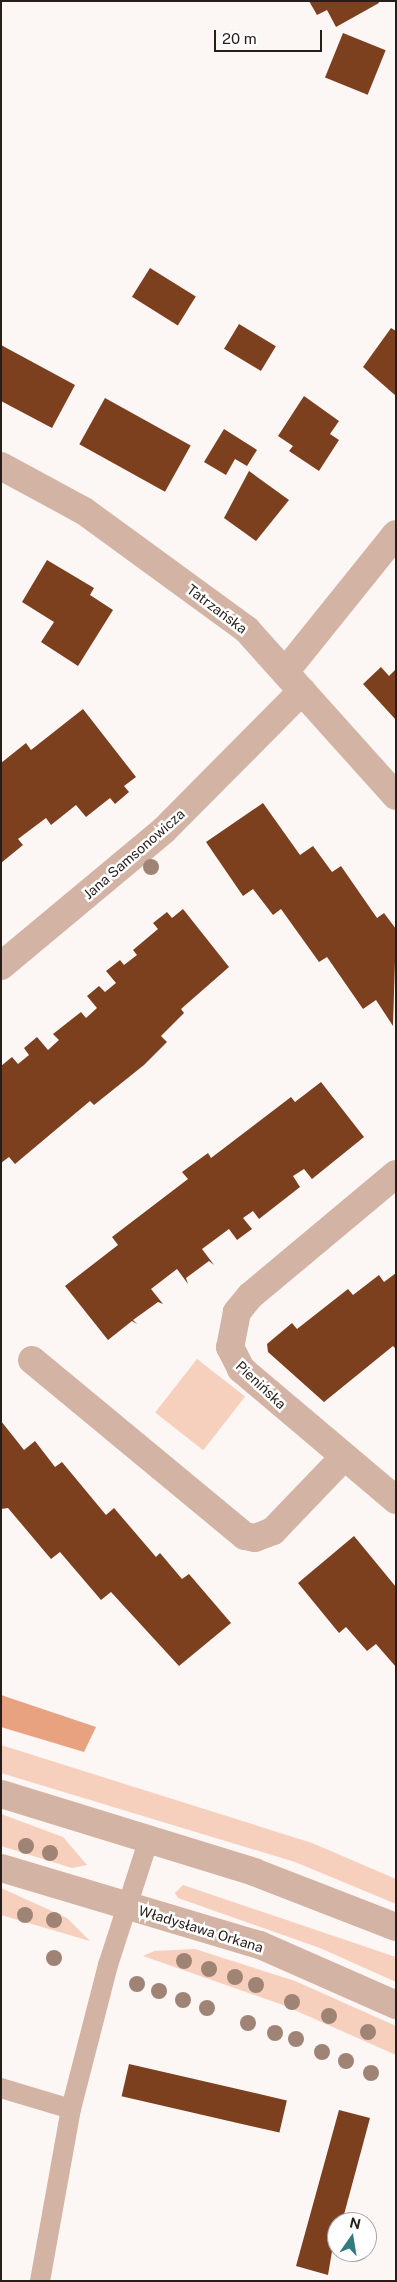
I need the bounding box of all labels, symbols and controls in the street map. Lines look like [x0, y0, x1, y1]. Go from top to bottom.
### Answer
scale bar [217, 20, 324, 52]
text: 20 m [222, 30, 257, 47]
street label: Tatrzańska [184, 581, 250, 637]
street label: Jana Samsonowicza [80, 805, 188, 903]
street label: Pienińska [232, 1358, 290, 1412]
street label: Władysława Orkana [137, 1902, 265, 1956]
north arrow [327, 2212, 377, 2262]
text: N [348, 2214, 362, 2232]

